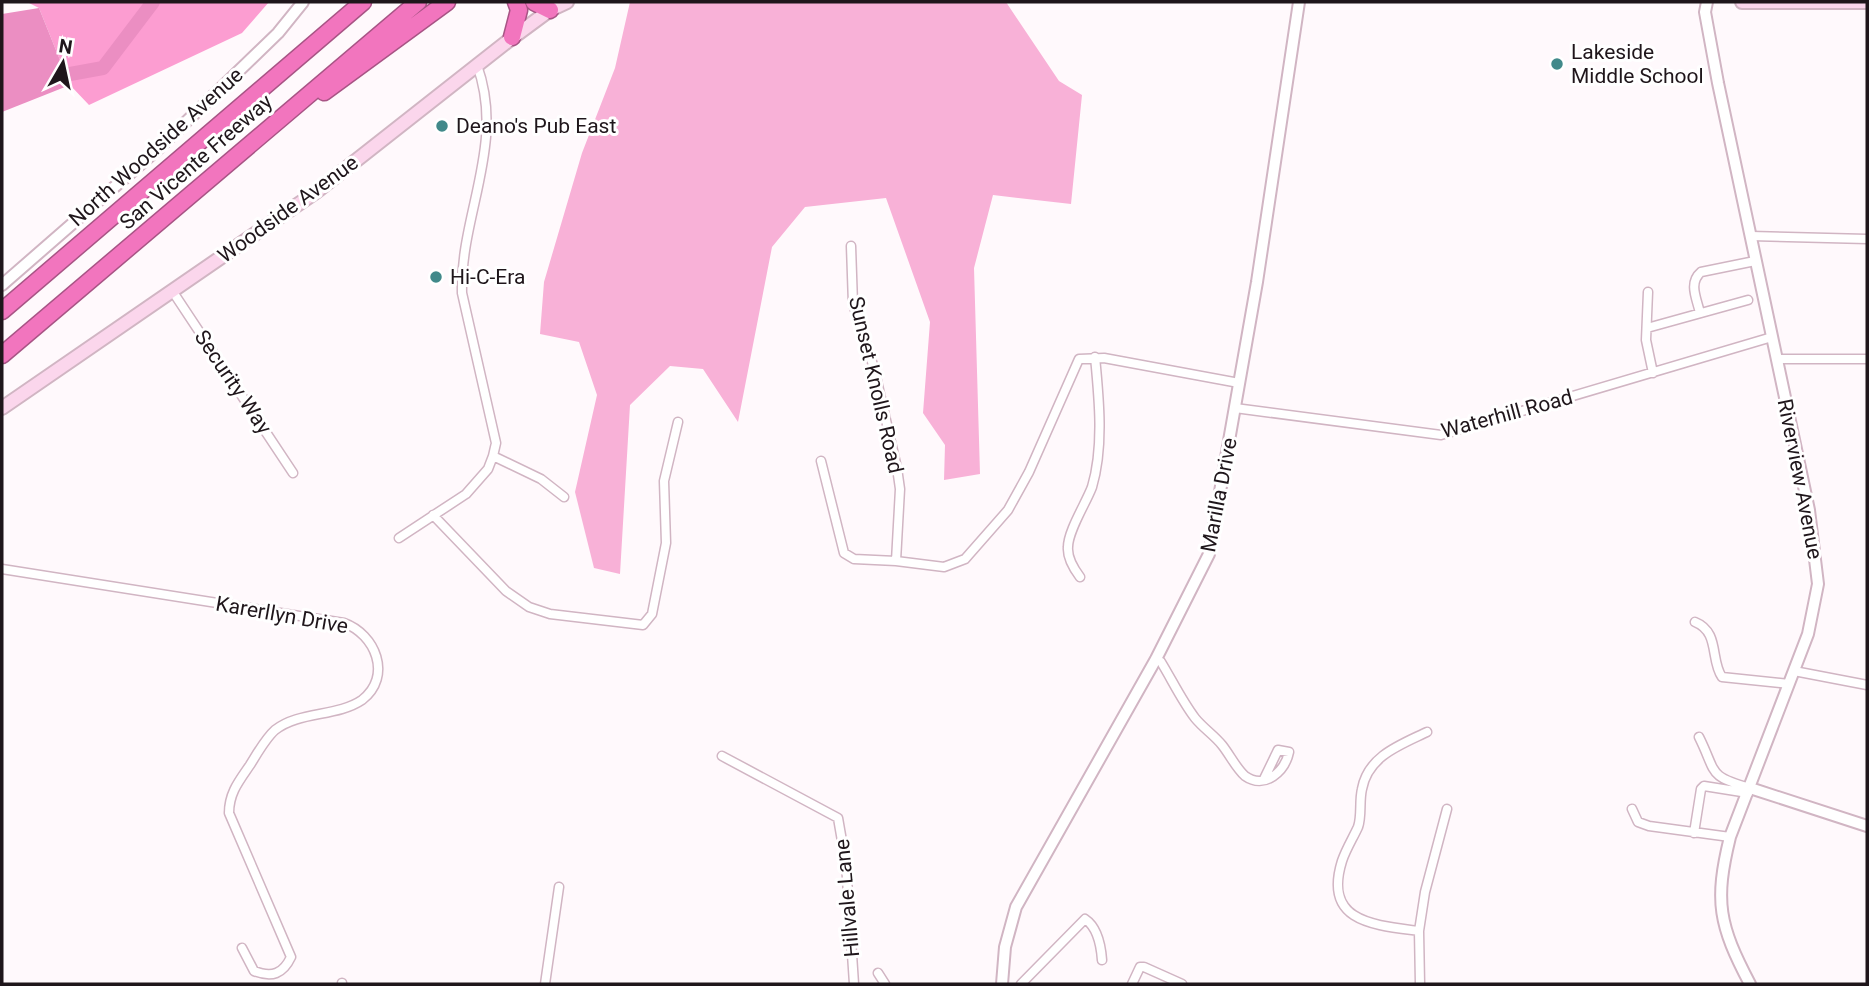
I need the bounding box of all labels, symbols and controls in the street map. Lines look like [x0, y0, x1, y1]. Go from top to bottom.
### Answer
north arrow [28, 28, 98, 98]
text: N [57, 34, 74, 59]
place label: Lakeside Middle School [1571, 40, 1704, 88]
marker: Lakeside Middle School [1549, 56, 1565, 72]
street label: North Woodside Avenue [64, 63, 248, 231]
street label: San Vicente Freeway [115, 89, 277, 235]
place label: Deano's Pub East [456, 114, 616, 138]
marker: Deano's Pub East [434, 118, 450, 134]
street label: Woodside Avenue [213, 150, 363, 268]
place label: Hi-C-Era [450, 265, 525, 289]
marker: Hi-C-Era [428, 269, 444, 285]
street label: Sunset Knolls Road [844, 294, 908, 476]
street label: Security Way [190, 326, 277, 438]
street label: Waterhill Road [1439, 385, 1575, 443]
street label: Riverview Avenue [1773, 397, 1827, 561]
street label: Marilla Drive [1196, 436, 1242, 554]
street label: Karerllyn Drive [214, 592, 350, 638]
street label: Hillvale Lane [830, 838, 864, 958]

